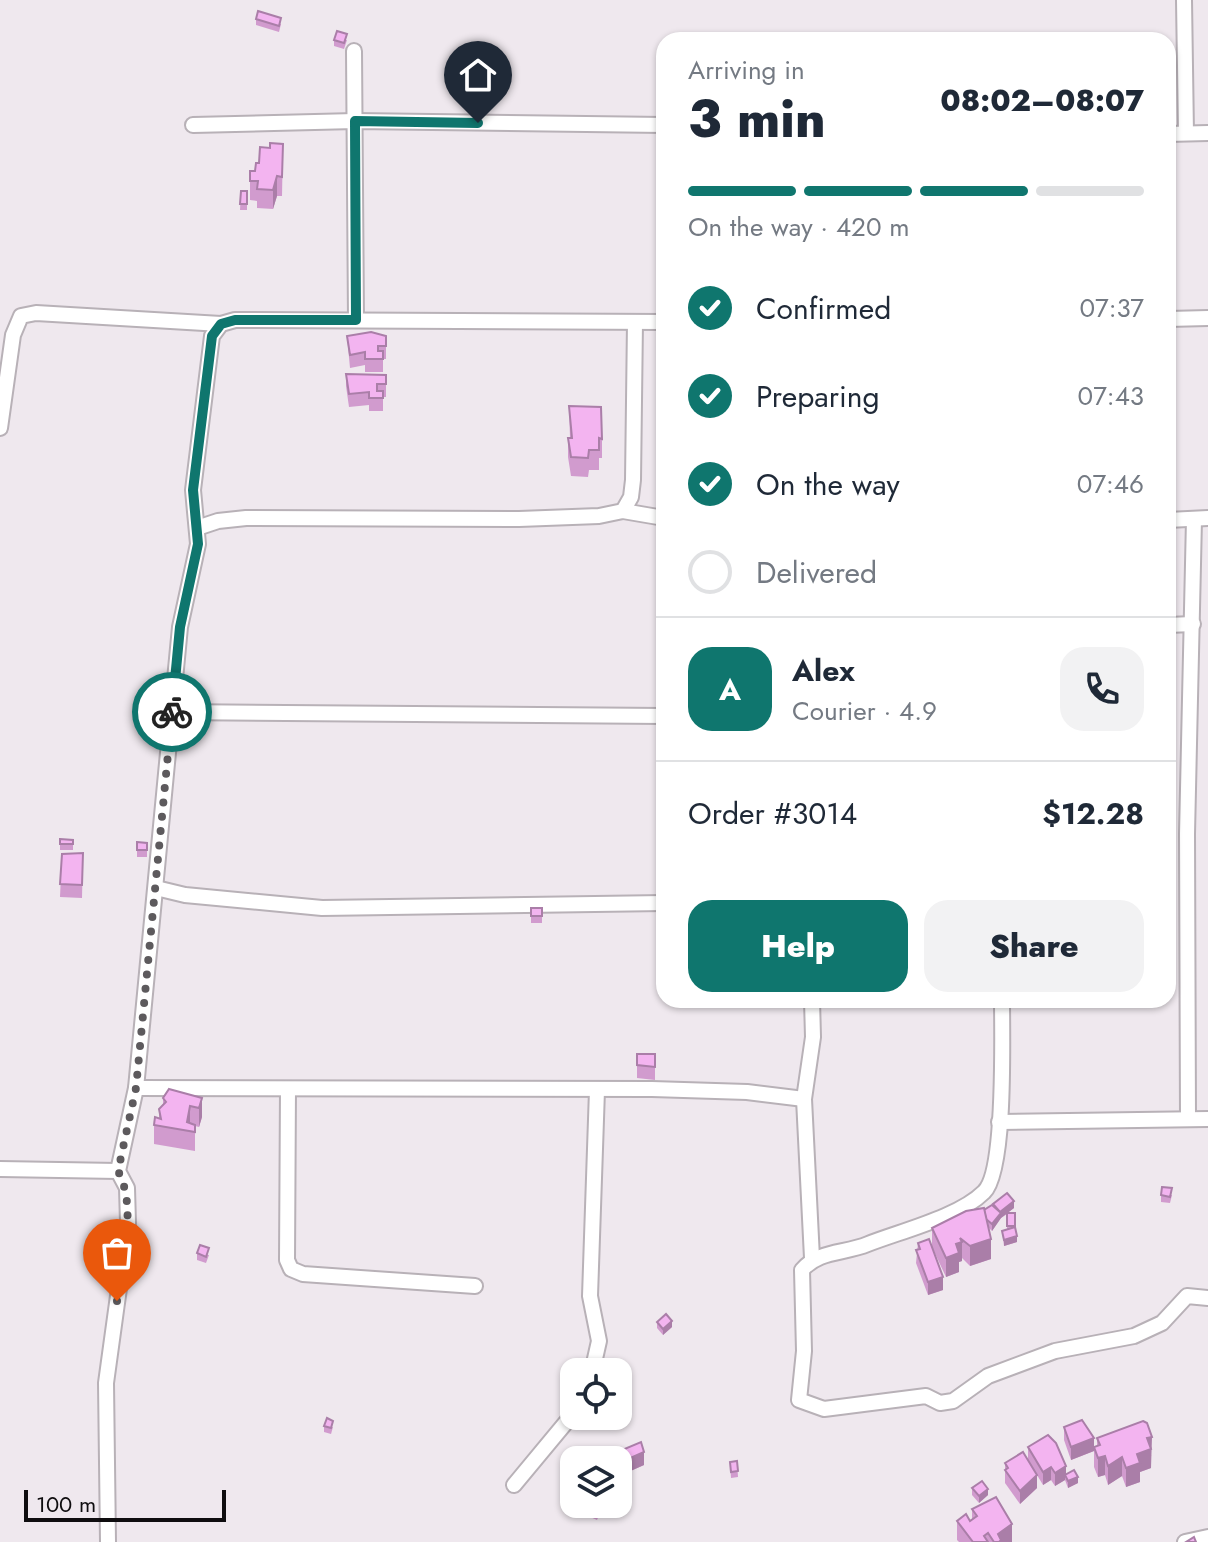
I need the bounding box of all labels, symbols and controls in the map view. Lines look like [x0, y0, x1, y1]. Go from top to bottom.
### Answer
pin [444, 41, 512, 123]
text: Arriving in [688, 51, 805, 89]
icon: home [456, 53, 500, 97]
text: 08:02–08:07 [940, 79, 1144, 122]
text: 3 min [688, 81, 826, 157]
text: On the way · 420 m [688, 208, 910, 246]
icon: check [688, 286, 732, 330]
text: Confirmed [756, 287, 891, 330]
text: 07:37 [1079, 289, 1144, 327]
icon: check [688, 374, 732, 418]
text: Preparing [756, 375, 880, 418]
text: 07:43 [1078, 377, 1144, 415]
icon: check [688, 462, 732, 506]
text: On the way [756, 463, 900, 506]
text: 07:46 [1077, 465, 1144, 503]
text: Delivered [756, 551, 877, 594]
button: phone [1060, 647, 1144, 731]
text: Alex [792, 649, 855, 692]
text: A [719, 668, 741, 711]
courier [132, 672, 212, 752]
icon: bike [150, 690, 194, 734]
text: Courier · 4.9 [792, 692, 937, 730]
text: Order #3014 [688, 792, 857, 835]
text: $12.28 [1042, 792, 1144, 835]
button: Help [688, 900, 908, 992]
button: Share [924, 900, 1144, 992]
pin [83, 1219, 151, 1301]
icon: bag [95, 1231, 139, 1275]
map controls [560, 1358, 632, 1518]
button: locate [560, 1358, 632, 1430]
button: layers [560, 1446, 632, 1518]
scale bar [24, 1486, 226, 1522]
text: 100 m [36, 1488, 96, 1520]

